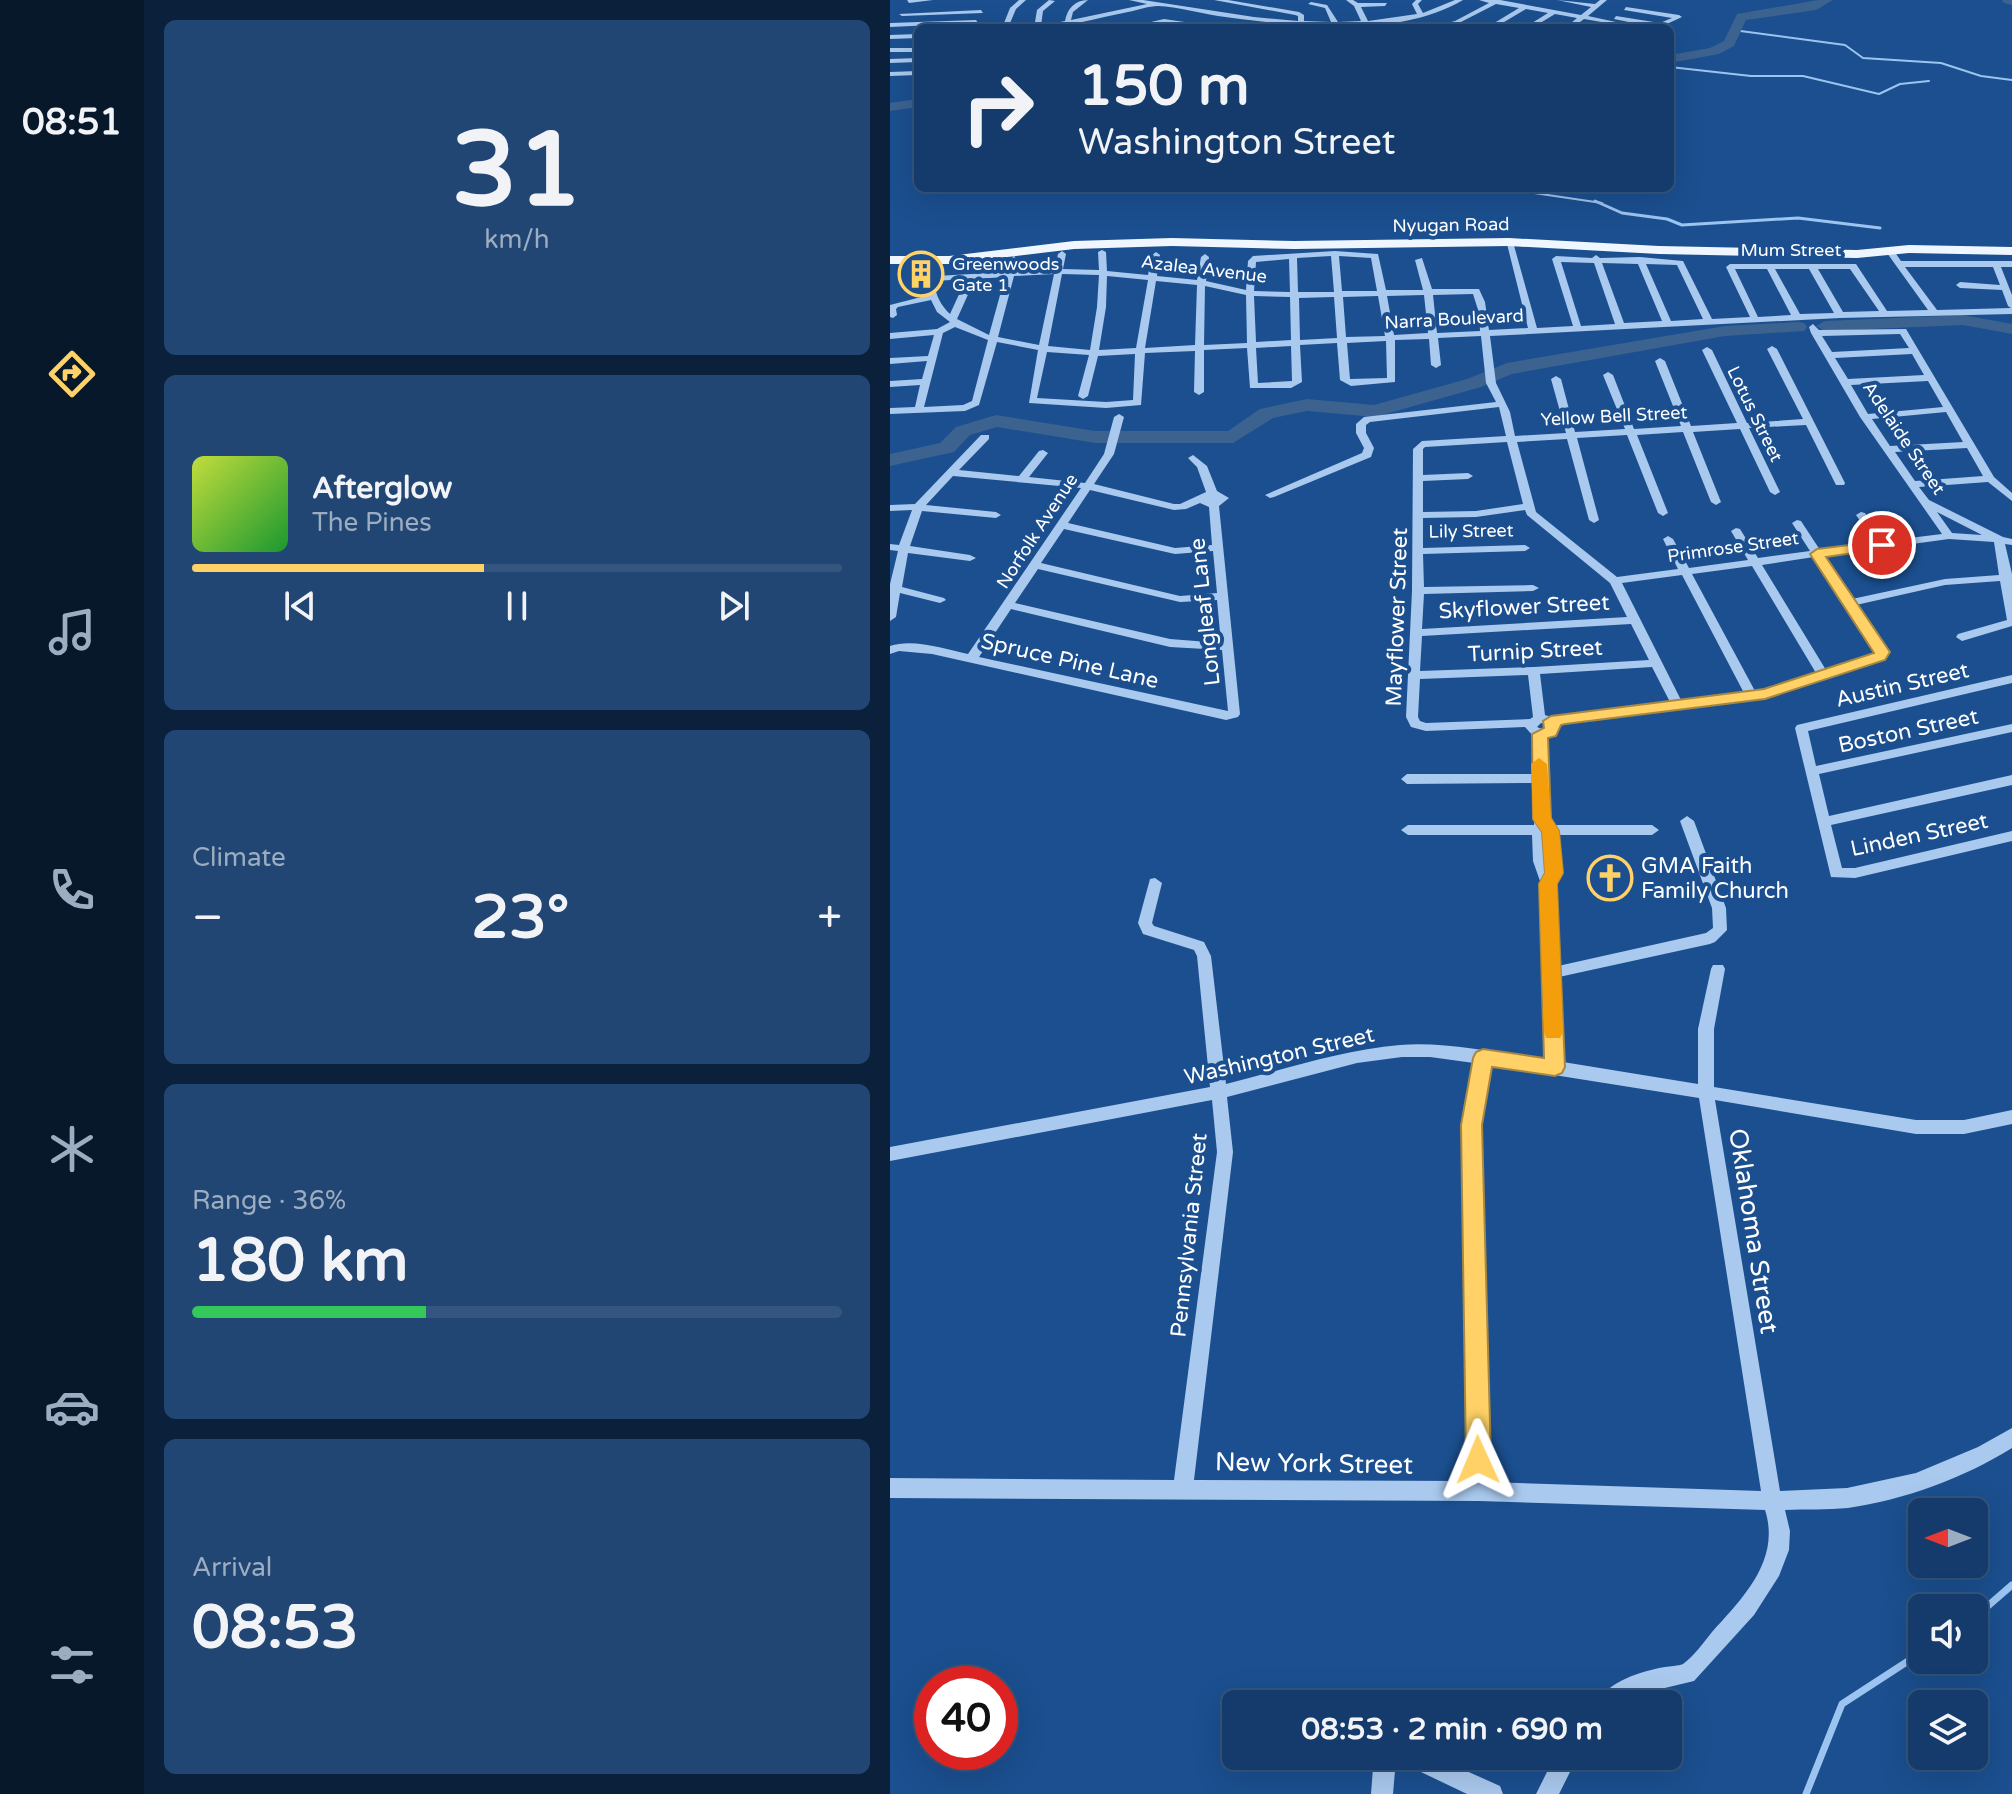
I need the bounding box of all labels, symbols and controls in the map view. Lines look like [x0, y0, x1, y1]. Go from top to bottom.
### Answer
text: 150 m [1078, 53, 1249, 120]
icon: right [946, 56, 1050, 160]
text: 08:51 [22, 101, 122, 144]
text: 31 [452, 109, 582, 234]
text: Washington Street [1078, 121, 1396, 164]
street label: Nyugan Road [1392, 213, 1510, 237]
text: km/h [484, 224, 550, 255]
street label: Mum Street [1741, 239, 1842, 261]
building icon: Greenwoods Gate 1 [897, 250, 945, 298]
street label: Azalea Avenue [1140, 250, 1268, 288]
place label: Greenwoods Gate 1 [952, 253, 1059, 296]
street label: Narra Boulevard [1384, 304, 1524, 334]
icon: directions [44, 346, 100, 402]
street label: Lotus Street [1722, 363, 1788, 466]
street label: Adelaide Street [1858, 377, 1950, 499]
street label: Yellow Bell Street [1540, 401, 1688, 431]
street label: Norfolk Avenue [992, 469, 1082, 593]
text: Afterglow [312, 470, 452, 507]
text: The Pines [312, 507, 432, 538]
pin [1848, 511, 1916, 579]
street label: Lily Street [1428, 519, 1514, 543]
icon: arrive [1860, 523, 1904, 567]
street label: Mayflower Street [1381, 527, 1413, 707]
street label: Primrose Street [1666, 527, 1800, 567]
street label: Longleaf Lane [1184, 537, 1226, 687]
icon: previous [278, 584, 322, 628]
icon: pause [495, 584, 539, 628]
icon: next [712, 584, 756, 628]
street label: Skyflower Street [1438, 590, 1610, 624]
icon: music [44, 604, 100, 660]
street label: Spruce Pine Lane [978, 628, 1161, 694]
street label: Turnip Street [1467, 634, 1603, 668]
street label: Austin Street [1833, 657, 1971, 713]
street label: Boston Street [1836, 703, 1981, 759]
street label: Linden Street [1848, 808, 1990, 862]
text: Climate [192, 842, 286, 873]
place label: GMA Faith Family Church [1641, 853, 1789, 904]
church icon: GMA Faith Family Church [1586, 854, 1634, 902]
icon: phone [44, 862, 100, 918]
text: 23° [471, 882, 569, 954]
text: − [192, 892, 223, 945]
text: + [817, 892, 842, 945]
street label: Washington Street [1182, 1021, 1377, 1090]
icon: climate [44, 1121, 100, 1177]
street label: Oklahoma Street [1722, 1126, 1785, 1336]
street label: Pennsylvania Street [1165, 1132, 1213, 1339]
text: Range · 36% [192, 1185, 346, 1216]
text: 180 km [192, 1225, 408, 1297]
icon: car [44, 1379, 100, 1435]
position arrow [1436, 1418, 1520, 1502]
street label: New York Street [1215, 1446, 1413, 1481]
north arrow [1908, 1498, 1988, 1578]
map controls [1908, 1498, 1988, 1770]
text: Arrival [192, 1552, 272, 1583]
text: 08:53 [192, 1592, 358, 1664]
button: sound [1908, 1594, 1988, 1674]
icon: filters [44, 1637, 100, 1693]
speed limit sign: 40 [914, 1666, 1018, 1770]
button: layers [1908, 1690, 1988, 1770]
text: 08:53 · 2 min · 690 m [1301, 1711, 1603, 1748]

